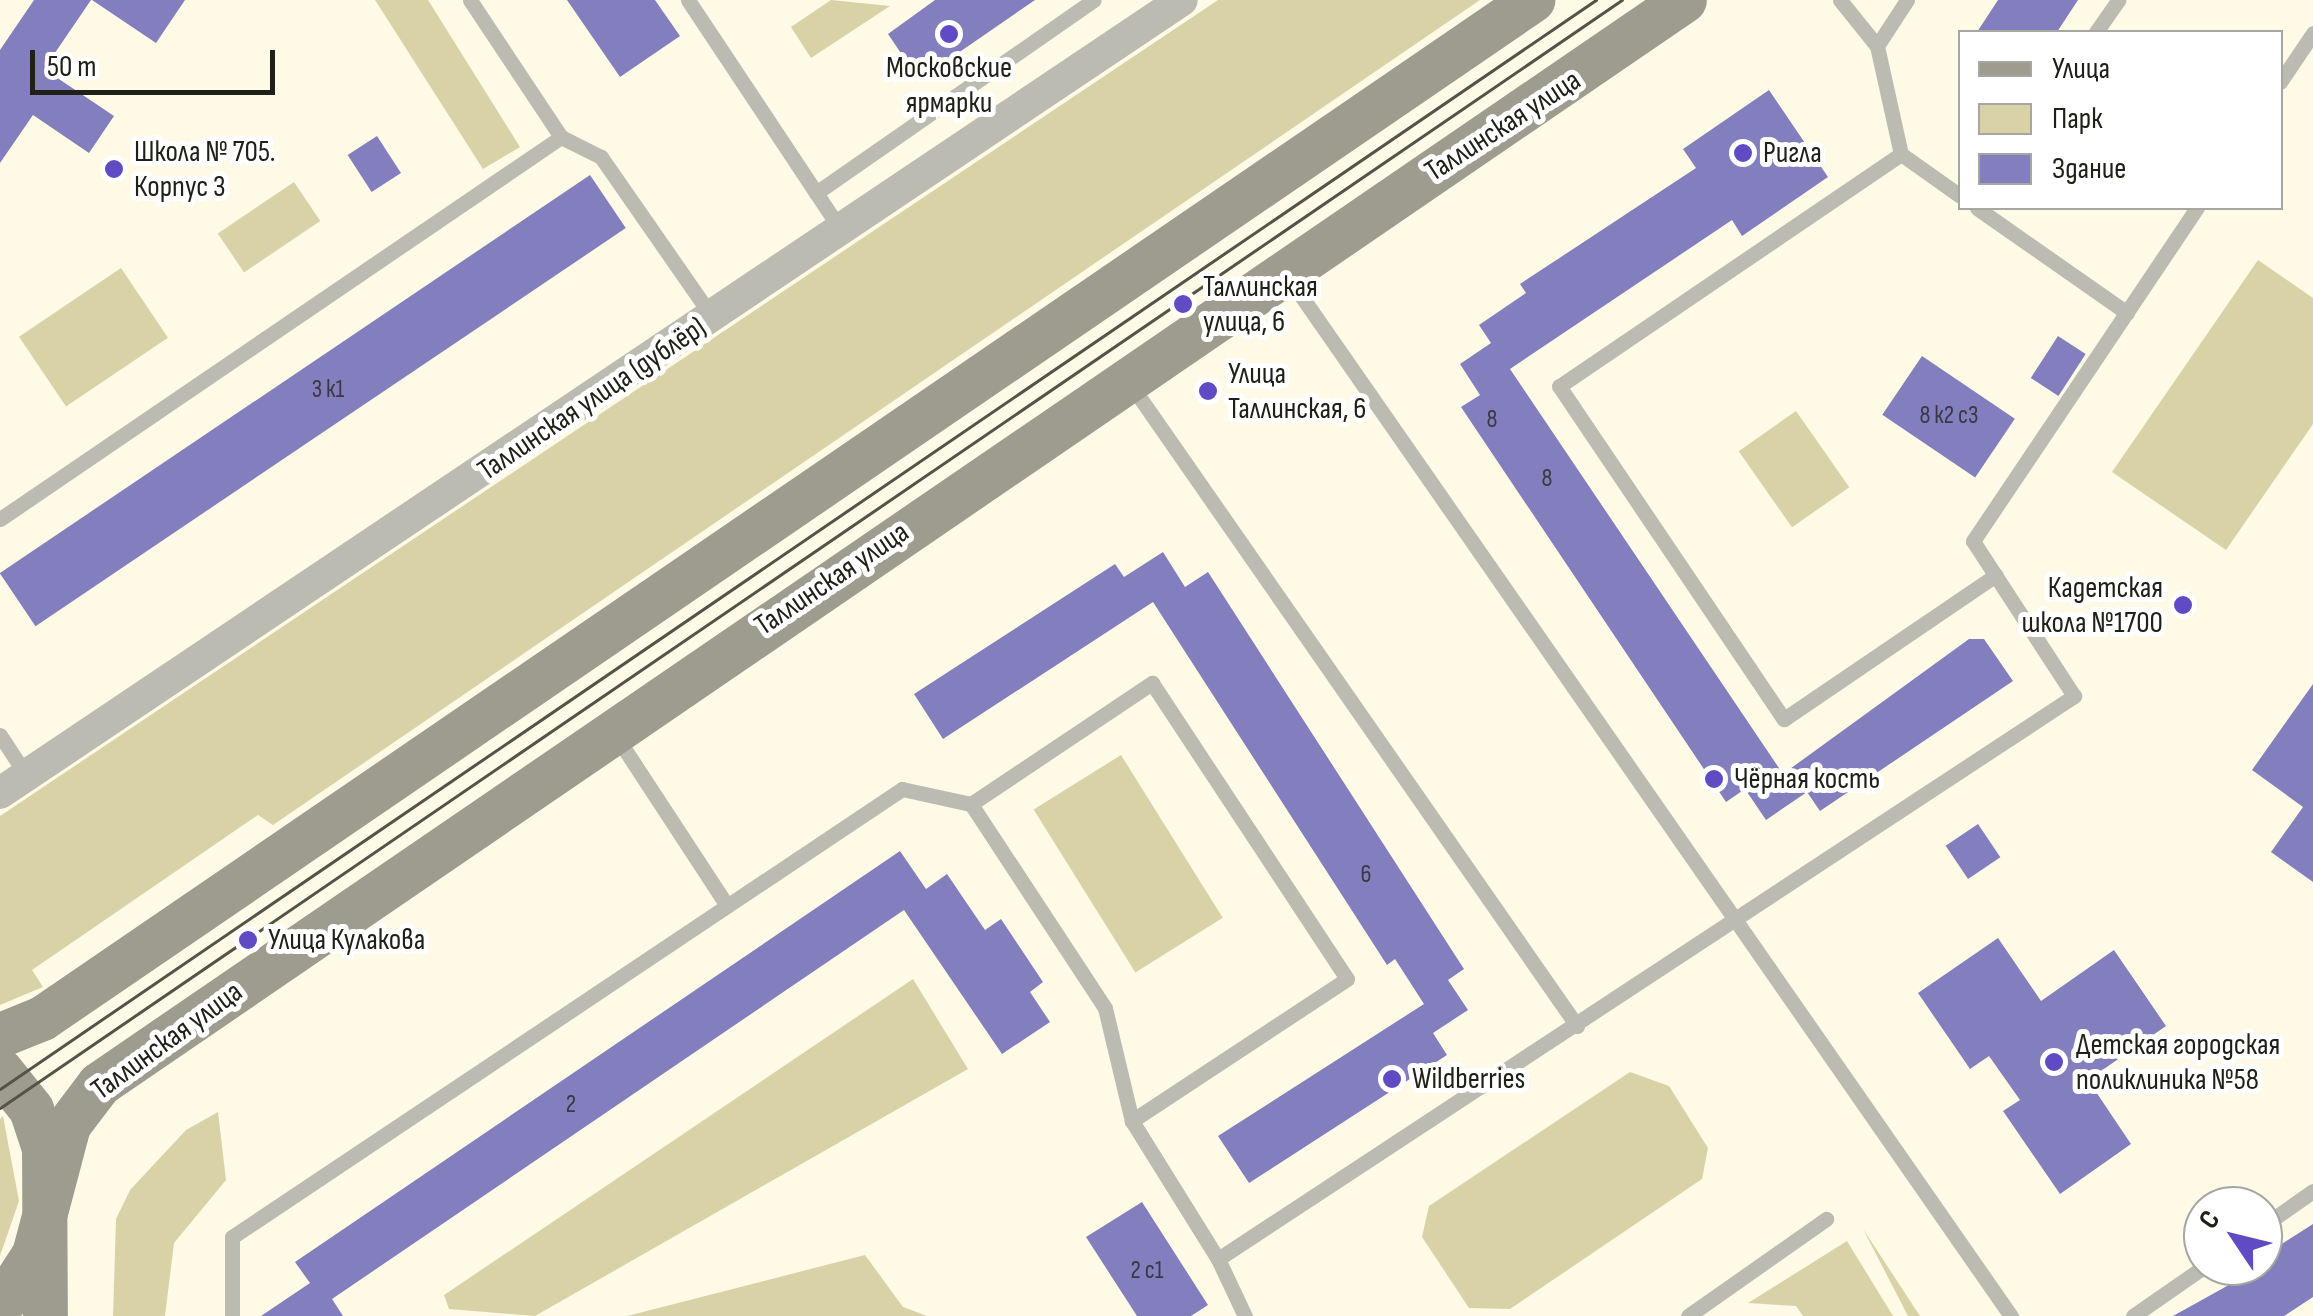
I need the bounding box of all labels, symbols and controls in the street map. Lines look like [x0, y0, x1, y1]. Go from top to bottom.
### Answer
marker: Московские ярмарки [938, 23, 960, 45]
scale bar [35, 30, 280, 92]
legend [1958, 30, 2283, 210]
text: 50 m [47, 49, 96, 85]
place label: Московские ярмарки [886, 50, 1012, 120]
text: Улица [2052, 51, 2110, 87]
street label: Таллинская улица [1419, 62, 1587, 190]
text: Парк [2052, 101, 2103, 137]
place label: Школа № 705. Корпус 3 [134, 134, 276, 204]
place label: Ригла [1763, 135, 1822, 171]
marker: Ригла [1732, 142, 1754, 164]
text: Здание [2052, 151, 2126, 187]
marker: Школа № 705. Корпус 3 [103, 158, 125, 180]
place label: Таллинская улица, 6 [1203, 269, 1318, 340]
marker: Таллинская улица, 6 [1172, 293, 1194, 315]
street label: Таллинская улица (дублёр) [471, 309, 713, 489]
place label: Улица Таллинская, 6 [1228, 356, 1366, 426]
house number: 3 к1 [312, 375, 344, 405]
marker: Улица Таллинская, 6 [1197, 380, 1219, 402]
house number: 8 к2 с3 [1919, 401, 1979, 431]
house number: 8 [1487, 405, 1497, 435]
house number: 8 [1542, 464, 1552, 494]
street label: Таллинская улица [748, 514, 916, 644]
place label: Кадетская школа №1700 [2022, 570, 2163, 640]
marker: Кадетская школа №1700 [2172, 594, 2194, 616]
place label: Чёрная кость [1734, 761, 1880, 797]
marker: Чёрная кость [1703, 768, 1725, 790]
house number: 6 [1361, 860, 1371, 890]
place label: Улица Кулакова [268, 922, 425, 958]
marker: Улица Кулакова [237, 929, 259, 951]
street label: Таллинская улица [84, 974, 250, 1108]
place label: Детская городская поликлиника №58 [2076, 1027, 2280, 1098]
marker: Детская городская поликлиника №58 [2041, 1049, 2067, 1075]
place label: Wildberries [1412, 1061, 1525, 1097]
marker: Wildberries [1381, 1068, 1403, 1090]
house number: 2 [566, 1090, 576, 1120]
north arrow [2183, 1186, 2283, 1286]
text: С [2192, 1204, 2227, 1235]
house number: 2 с1 [1130, 1256, 1164, 1286]

